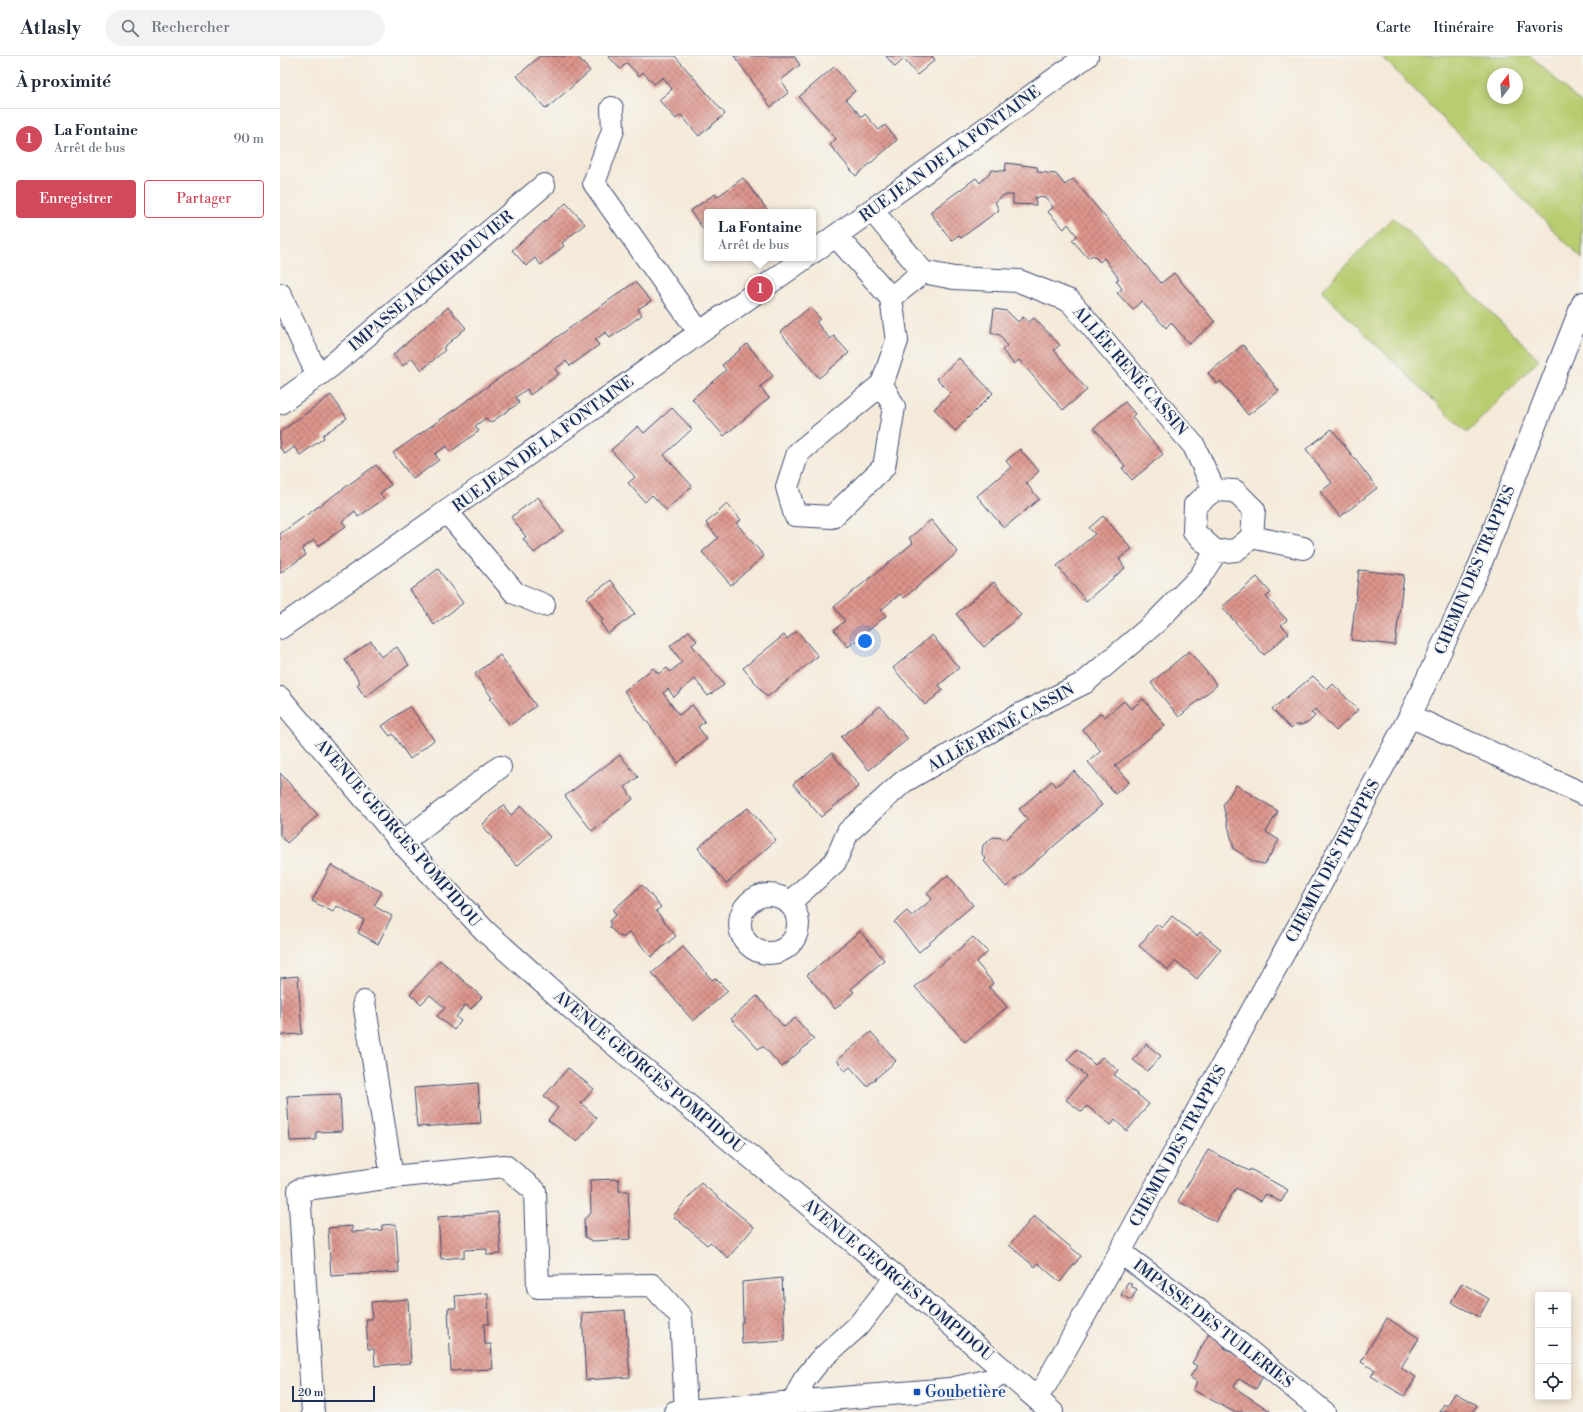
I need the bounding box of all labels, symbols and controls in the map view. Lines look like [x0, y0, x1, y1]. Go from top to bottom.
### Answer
search box [105, 10, 385, 46]
text: Atlasly [20, 16, 81, 40]
icon: search [119, 17, 141, 39]
text: Rechercher [151, 18, 230, 37]
text: Carte [1376, 19, 1411, 37]
text: Itinéraire [1433, 19, 1494, 37]
text: Favoris [1516, 19, 1563, 37]
north arrow [1487, 68, 1523, 104]
text: À proximité [16, 71, 111, 93]
street label: RUE JEAN DE LA FONTAINE [855, 81, 1045, 227]
text: La Fontaine [54, 121, 138, 140]
text: 1 [26, 131, 32, 147]
text: 90 m [233, 131, 264, 147]
text: Arrêt de bus [54, 140, 125, 156]
button: Enregistrer [16, 180, 136, 218]
button: Partager [144, 180, 264, 218]
street label: IMPASSE JACKIE BOUVIER [345, 206, 518, 356]
popup [704, 209, 816, 261]
text: La Fontaine [718, 218, 802, 237]
text: Arrêt de bus [718, 237, 789, 253]
pin: 1 [747, 274, 773, 304]
street label: ALLÉE RENÉ CASSIN [1068, 300, 1193, 440]
street label: RUE JEAN DE LA FONTAINE [448, 371, 638, 517]
street label: CHEMIN DES TRAPPES [1430, 482, 1520, 658]
your location [855, 631, 875, 651]
street label: ALLÉE RENÉ CASSIN [922, 678, 1078, 777]
street label: AVENUE GEORGES POMPIDOU [310, 734, 485, 931]
street label: CHEMIN DES TRAPPES [1281, 776, 1385, 946]
street label: AVENUE GEORGES POMPIDOU [549, 986, 749, 1158]
street label: CHEMIN DES TRAPPES [1125, 1062, 1231, 1230]
street label: AVENUE GEORGES POMPIDOU [798, 1194, 998, 1366]
street label: IMPASSE DES TUILERIES [1129, 1255, 1297, 1393]
map controls [1535, 1292, 1571, 1400]
button: + [1535, 1292, 1571, 1328]
button: − [1535, 1328, 1571, 1364]
button: locate [1535, 1364, 1571, 1400]
place label: Goubetière [925, 1382, 1006, 1402]
scale bar [292, 1384, 375, 1403]
text: 20 m [298, 1386, 323, 1400]
marker: Goubetière [912, 1387, 922, 1397]

